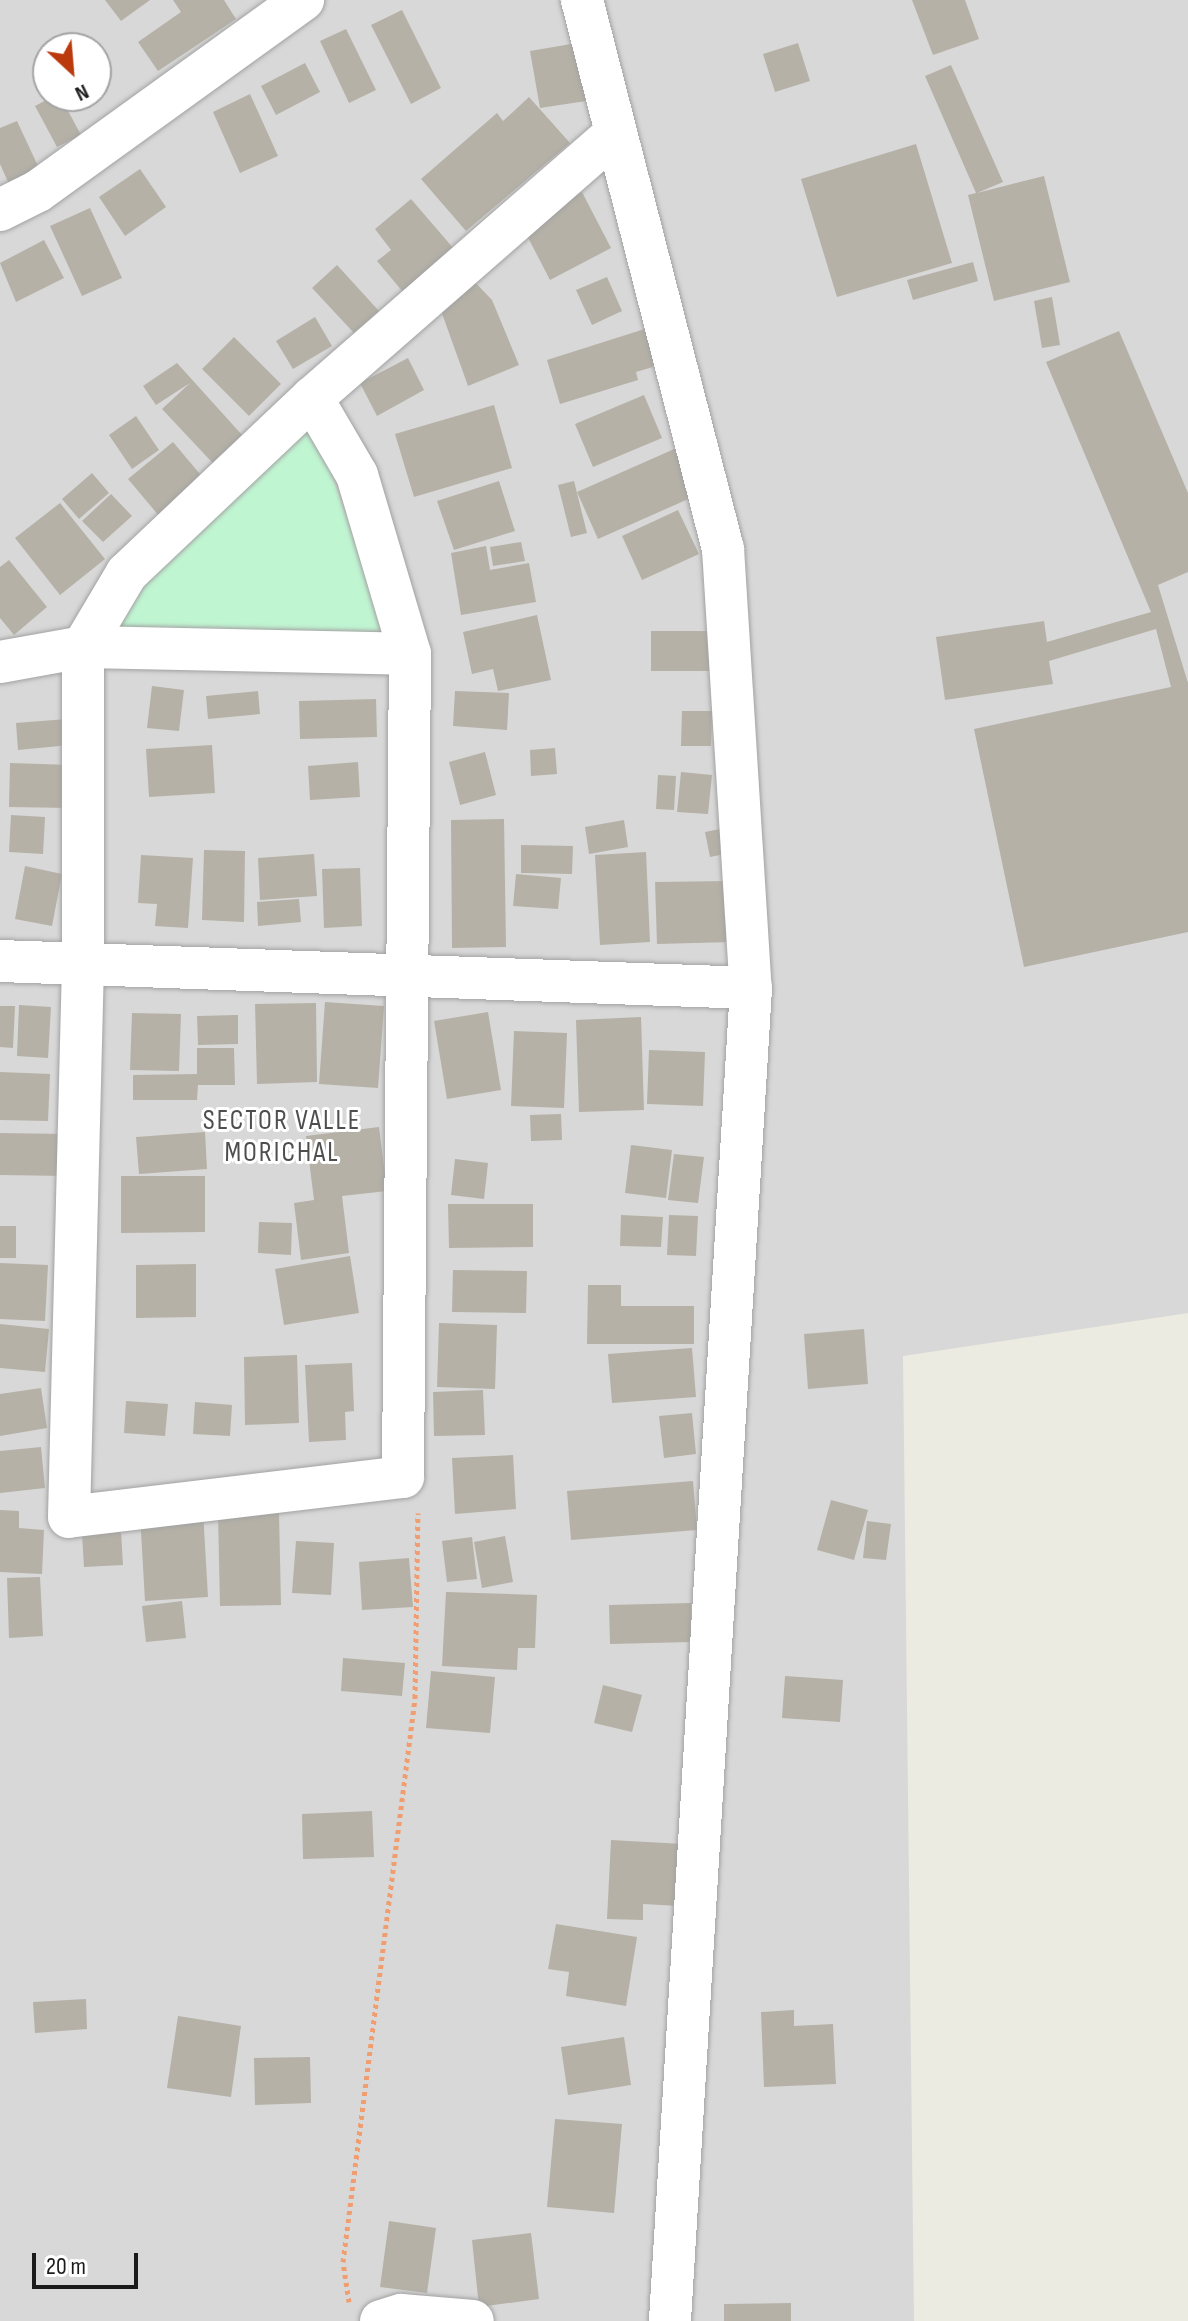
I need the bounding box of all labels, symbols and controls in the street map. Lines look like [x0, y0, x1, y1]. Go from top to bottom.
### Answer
north arrow [32, 32, 112, 112]
text: N [71, 78, 93, 107]
district label: SECTOR VALLE MORICHAL [203, 1104, 361, 1170]
scale bar [36, 2237, 142, 2287]
text: 20 m [46, 2252, 86, 2281]

